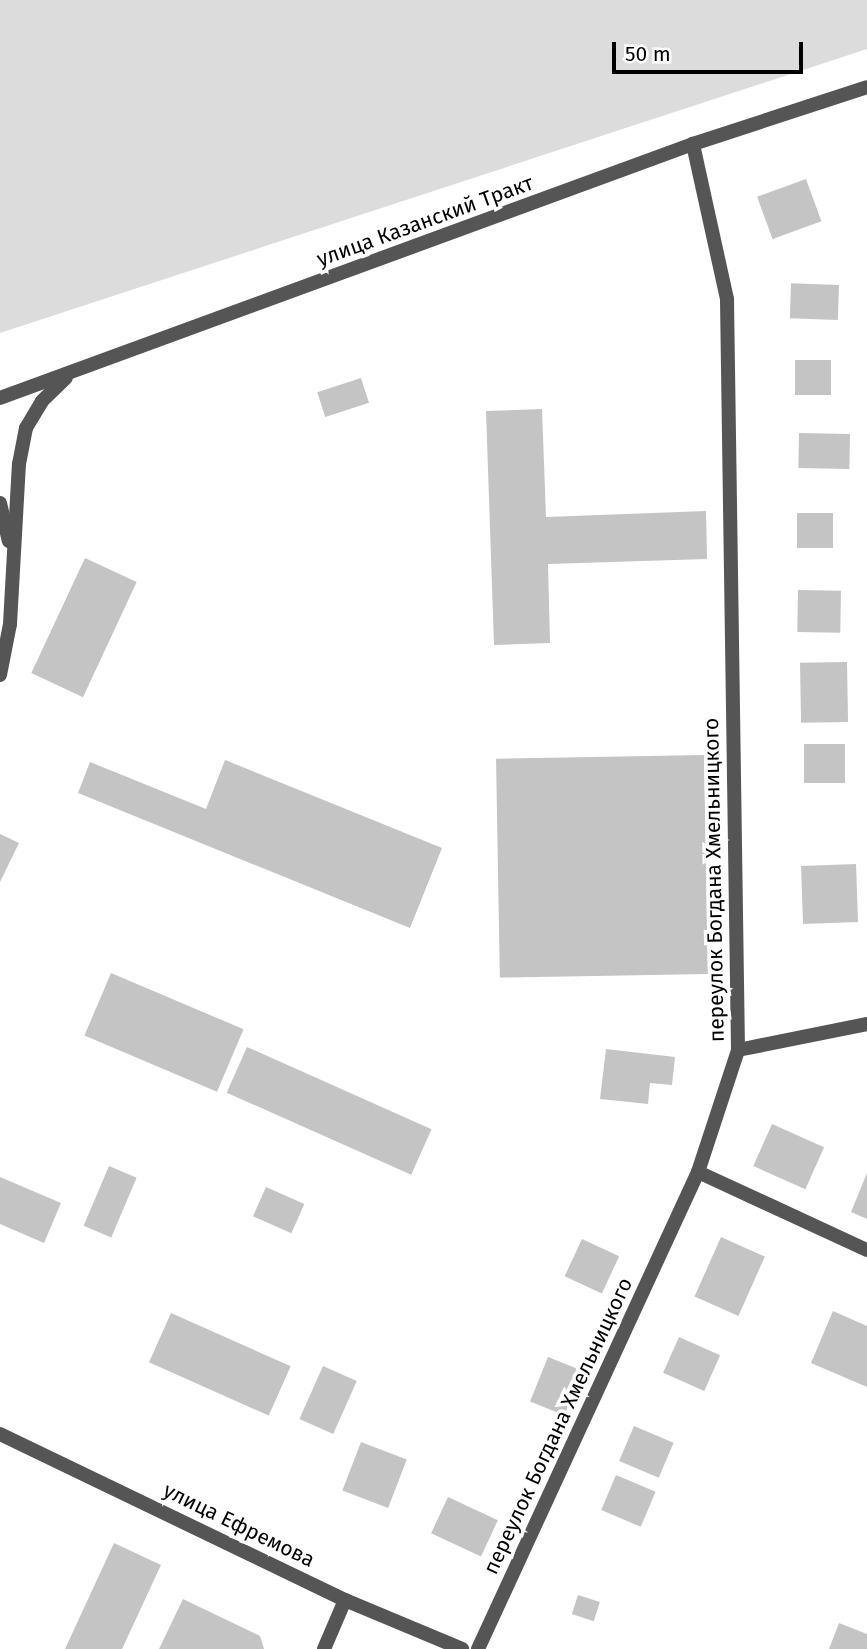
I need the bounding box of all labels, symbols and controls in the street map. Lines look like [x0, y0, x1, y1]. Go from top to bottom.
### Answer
scale bar [615, 28, 806, 72]
text: 50 m [625, 41, 671, 67]
street label: улица Казанский Тракт [313, 170, 537, 272]
street label: переулок Богдана Хмельницкого [699, 718, 729, 1042]
street label: переулок Богдана Хмельницкого [478, 1274, 638, 1578]
street label: улица Ефремова [159, 1477, 319, 1573]

